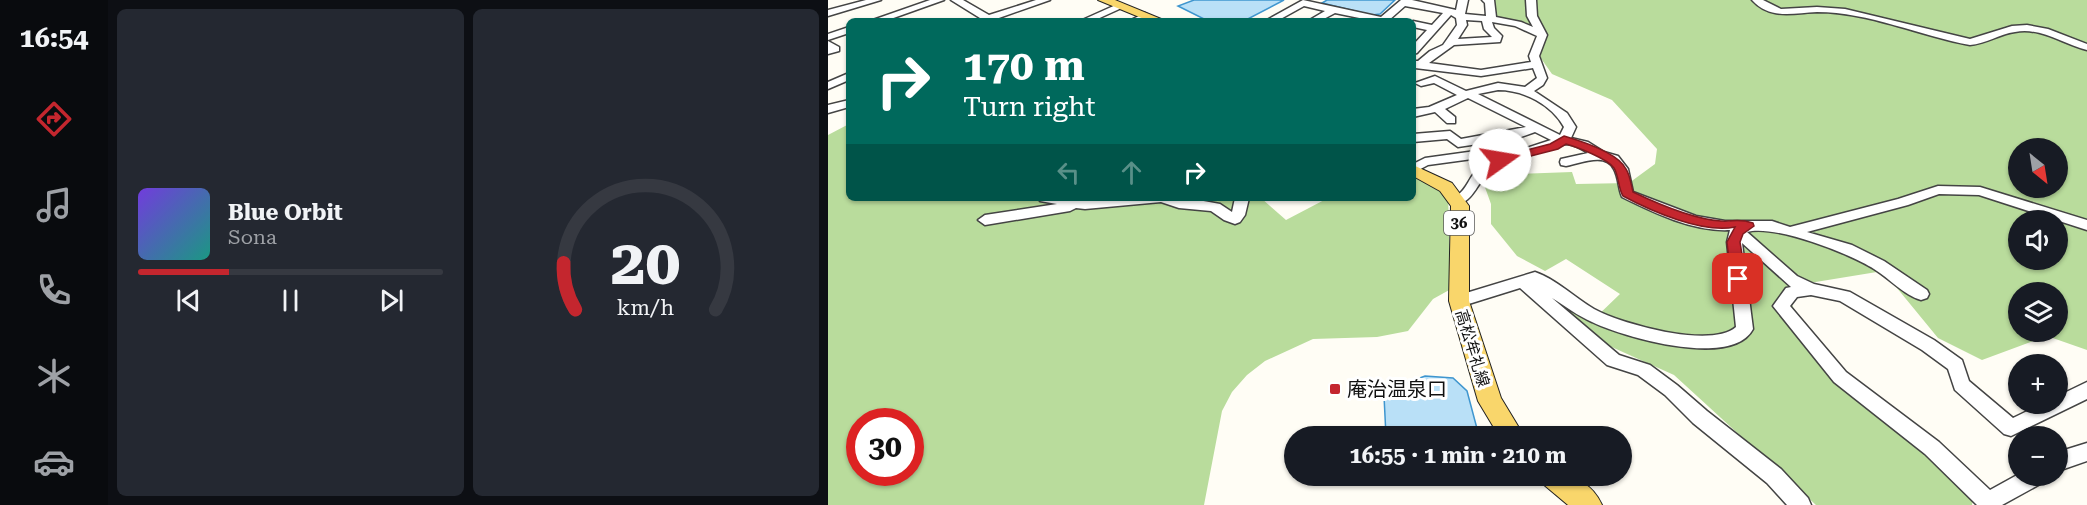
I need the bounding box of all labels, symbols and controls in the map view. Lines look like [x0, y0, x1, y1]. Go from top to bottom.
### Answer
text: 16:54 [20, 22, 88, 54]
text: 170 m [963, 41, 1085, 90]
icon: right [864, 42, 942, 120]
text: Turn right [963, 91, 1096, 123]
icon: directions [33, 98, 75, 140]
position arrow [1468, 128, 1532, 192]
north arrow [2008, 138, 2068, 198]
map controls [2008, 138, 2068, 486]
icon: left [1052, 156, 1085, 189]
icon: ahead [1115, 156, 1148, 189]
icon: right [1178, 156, 1211, 189]
icon: music [33, 184, 75, 226]
text: Blue Orbit [228, 200, 343, 225]
button: sound [2008, 210, 2068, 270]
road number: 36 [1444, 211, 1474, 235]
text: Sona [228, 225, 277, 249]
text: 20 [611, 226, 681, 299]
pin [1712, 253, 1763, 304]
icon: arrive [1721, 262, 1754, 295]
icon: phone [33, 269, 75, 311]
button: layers [2008, 282, 2068, 342]
icon: previous [172, 284, 205, 317]
icon: pause [274, 284, 307, 317]
icon: next [375, 284, 408, 317]
text: km/h [617, 295, 675, 320]
street label: 高松牟礼線 [1452, 307, 1493, 389]
button: + [2008, 354, 2068, 414]
icon: climate [33, 355, 75, 397]
place label: 庵治温泉口 [1347, 377, 1447, 401]
marker: 庵治温泉口 [1328, 382, 1342, 396]
speed limit sign: 30 [846, 408, 924, 486]
button: − [2008, 426, 2068, 486]
icon: car [33, 441, 75, 483]
text: 16:55 · 1 min · 210 m [1349, 443, 1567, 468]

